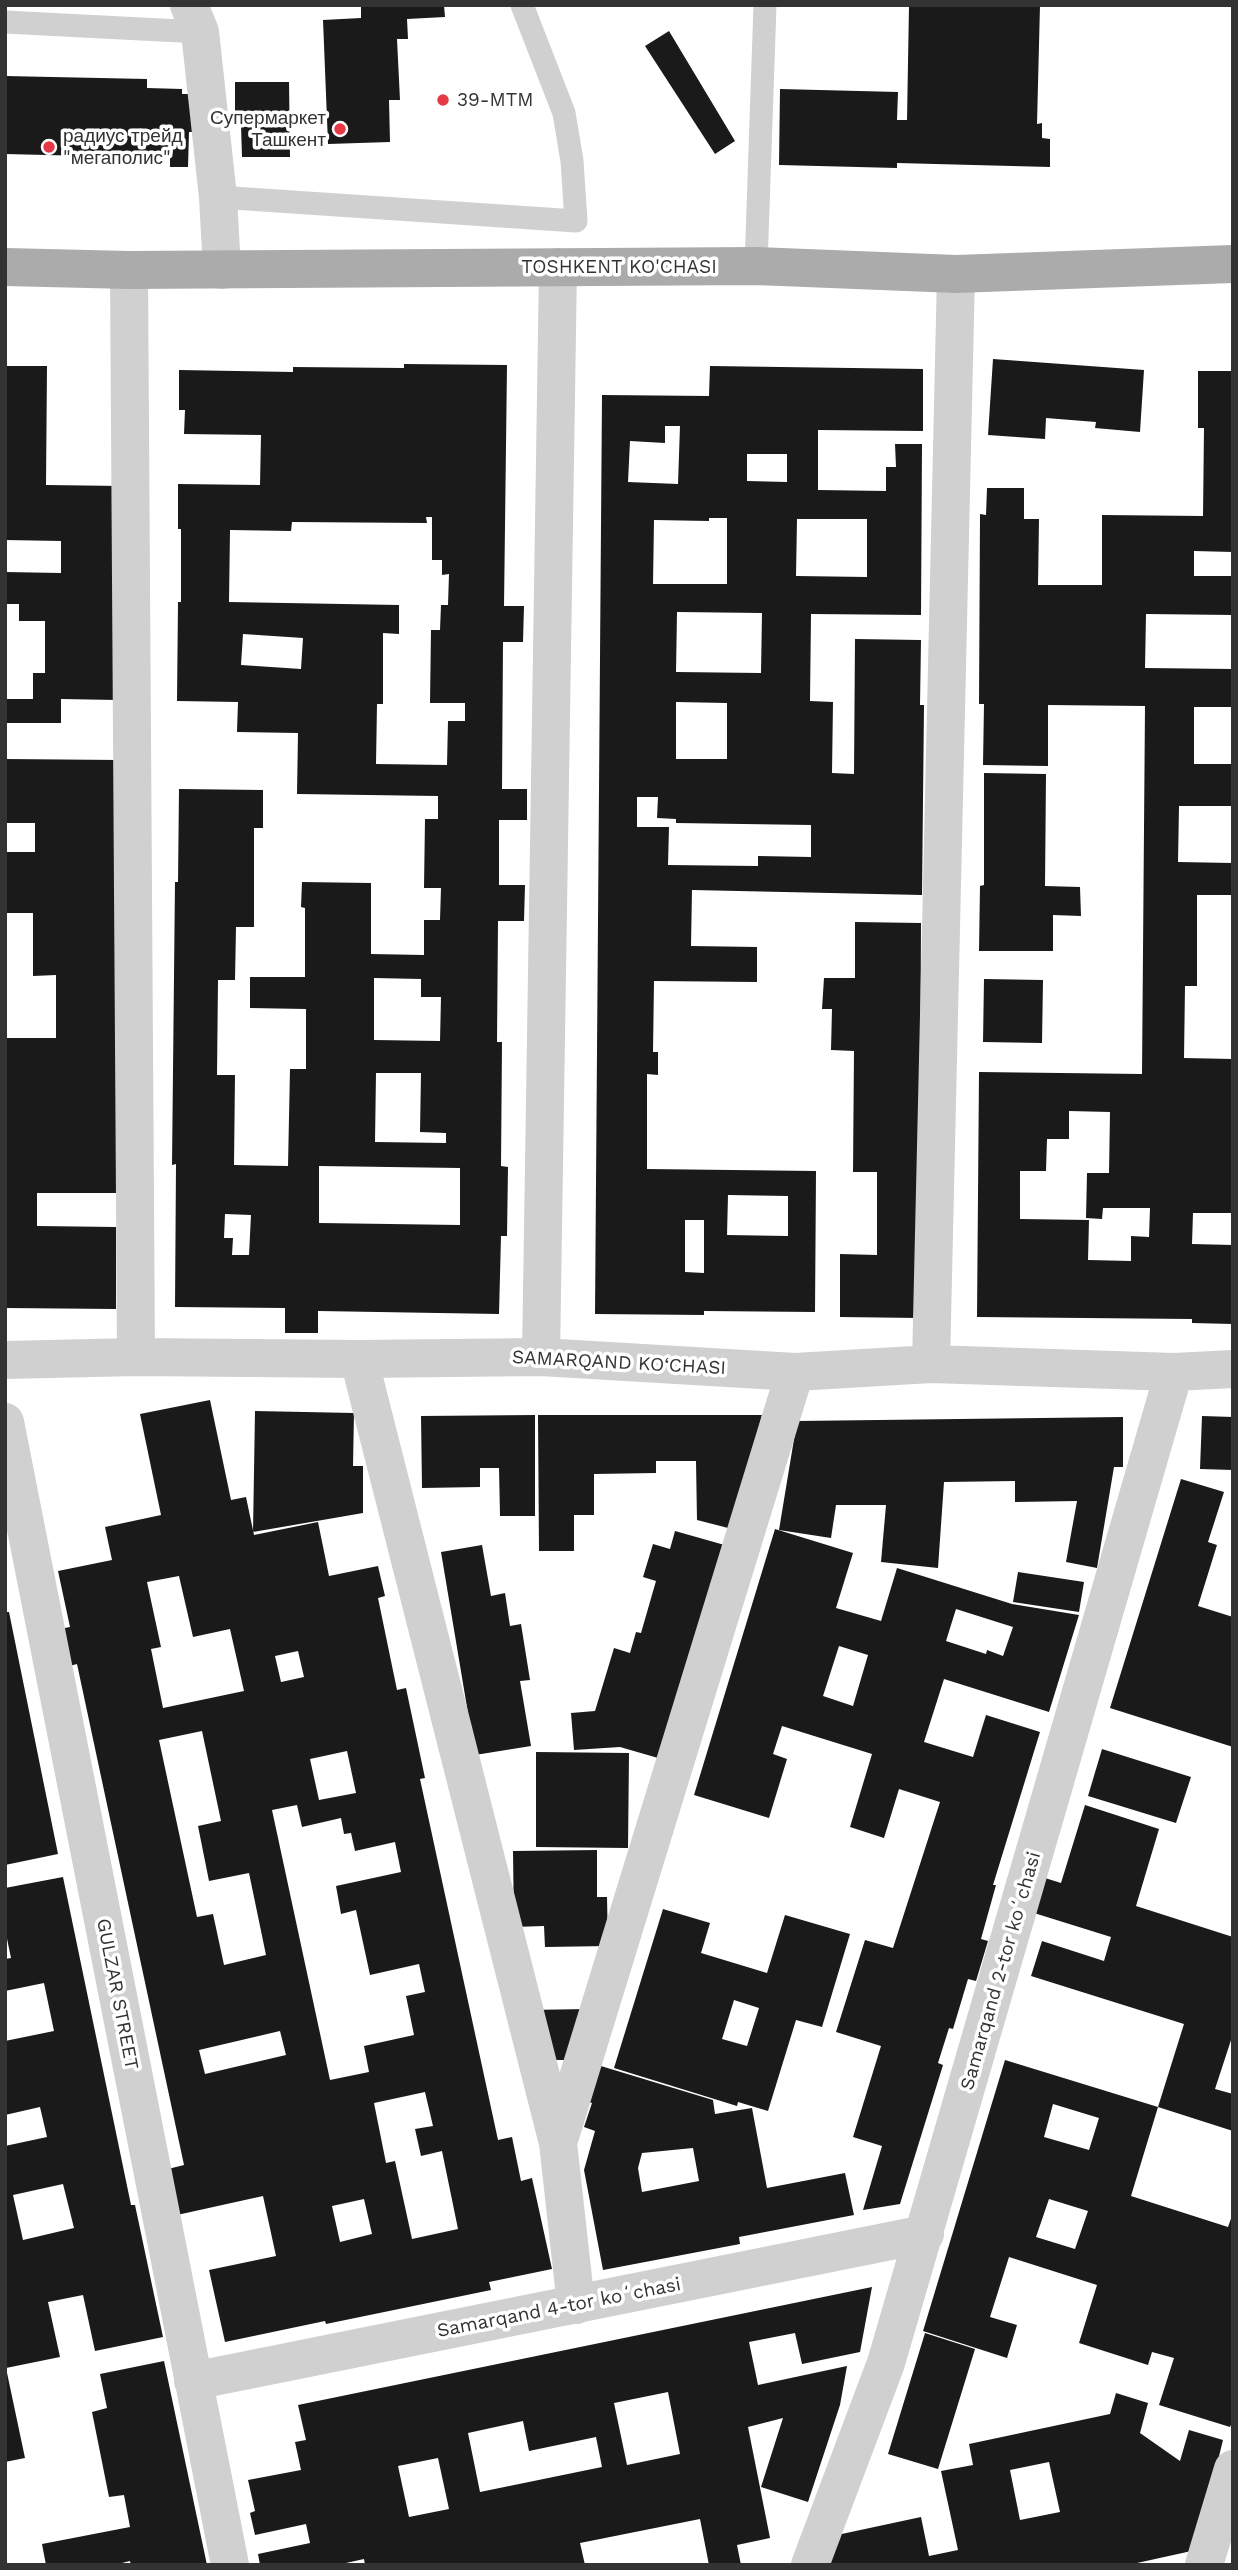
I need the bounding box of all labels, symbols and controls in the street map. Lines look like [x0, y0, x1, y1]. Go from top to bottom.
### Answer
place label: 39-MTM [457, 89, 533, 111]
marker: 39-MTM [435, 92, 451, 108]
place label: Супермаркет Ташкент [210, 107, 326, 151]
marker: Супермаркет Ташкент [332, 121, 348, 137]
place label: радиус трейд "мегаполис" [63, 125, 183, 169]
marker: радиус трейд "мегаполис" [41, 139, 57, 155]
street label: TOSHKENT KO'CHASI [521, 256, 717, 278]
street label: SAMARQAND KO‘CHASI [511, 1346, 727, 1380]
street label: Samarqand 2-tor koʻchasi [956, 1849, 1046, 2093]
street label: GULZAR STREET [91, 1916, 143, 2072]
street label: Samarqand 4-tor koʻchasi [435, 2273, 683, 2343]

